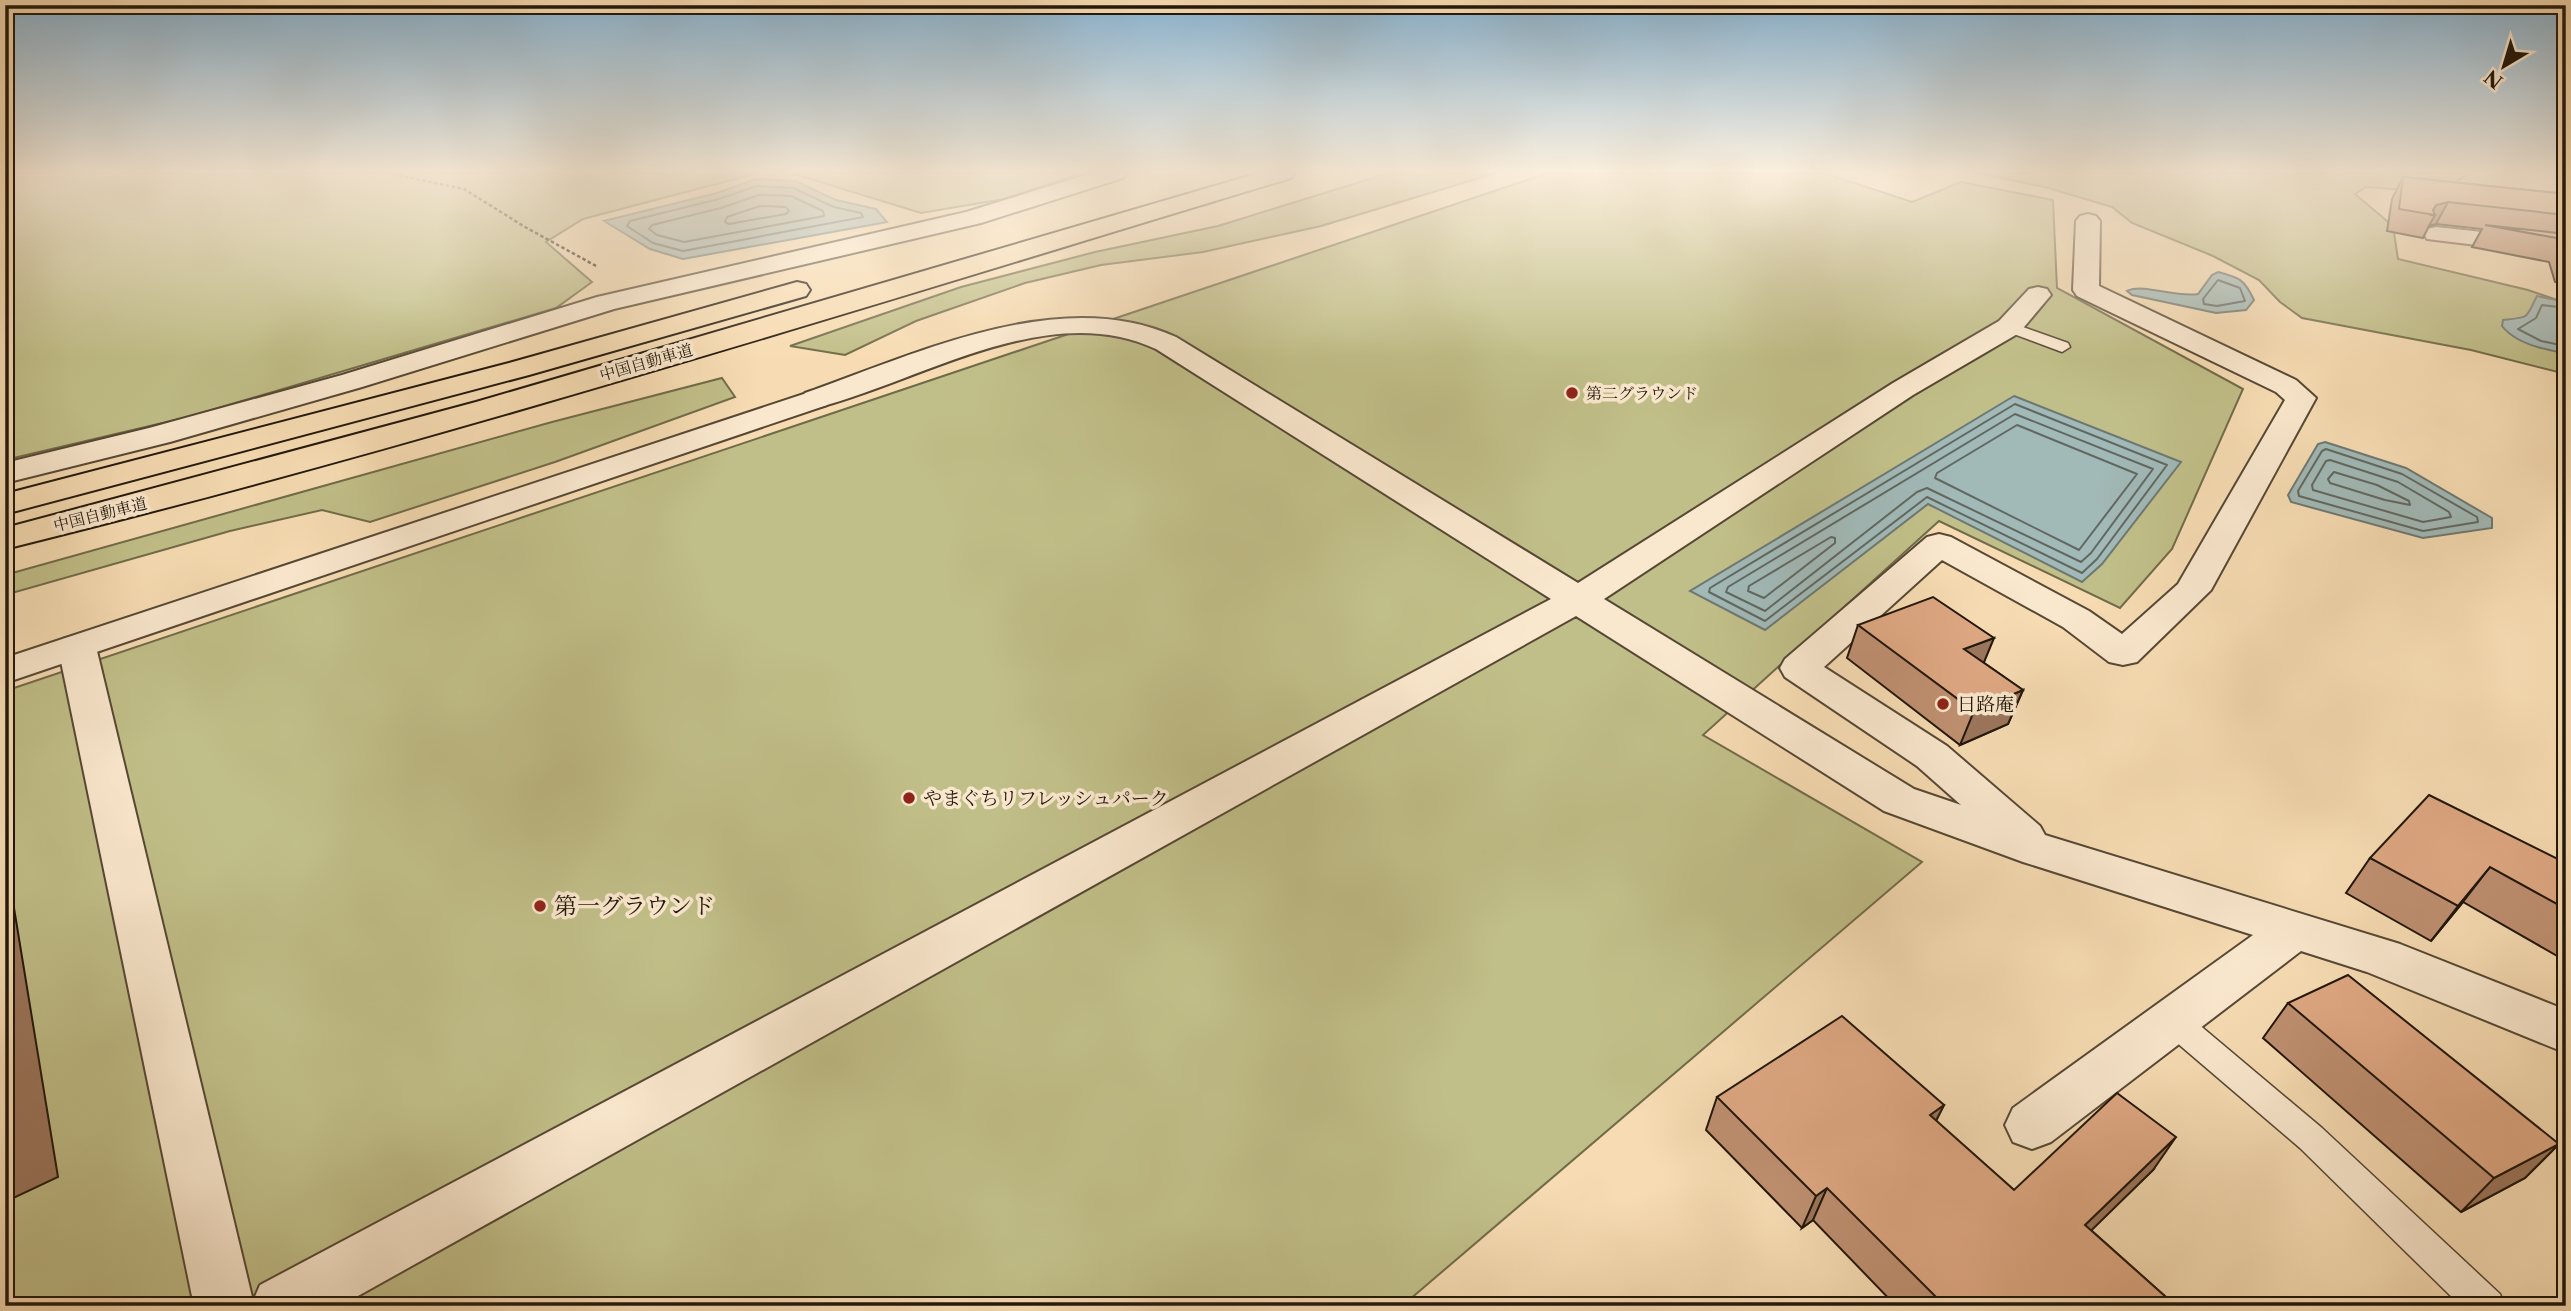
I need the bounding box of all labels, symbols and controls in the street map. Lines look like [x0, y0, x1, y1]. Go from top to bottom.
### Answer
north arrow [2470, 32, 2540, 102]
text: N [2480, 65, 2507, 93]
street label: 中国自動車道 [597, 339, 695, 385]
place label: 第二グラウンド [1586, 383, 1698, 403]
marker: 第二グラウンド [1564, 385, 1580, 401]
street label: 中国自動車道 [51, 493, 149, 535]
place label: 日路庵 [1957, 693, 2014, 716]
marker: 日路庵 [1935, 696, 1951, 712]
place label: やまぐちリフレッシュパーク [923, 787, 1169, 810]
marker: やまぐちリフレッシュパーク [901, 790, 917, 806]
place label: 第一グラウンド [554, 892, 715, 920]
marker: 第一グラウンド [532, 898, 548, 914]

